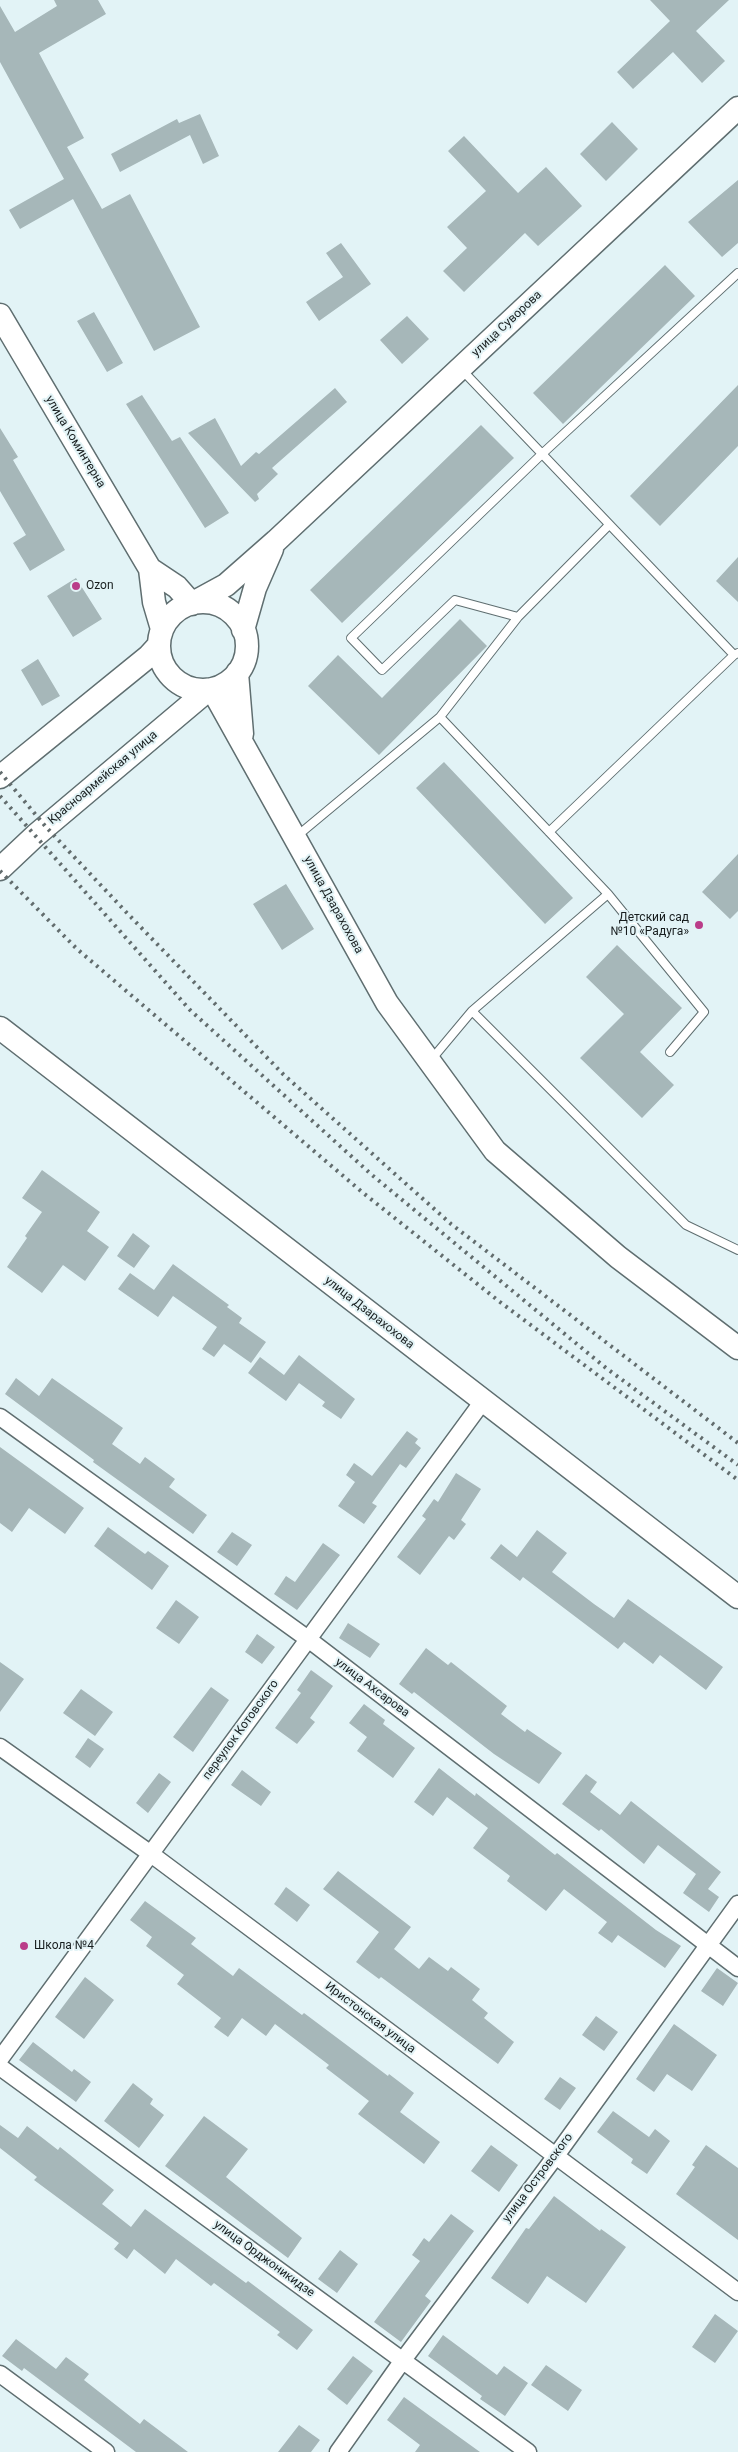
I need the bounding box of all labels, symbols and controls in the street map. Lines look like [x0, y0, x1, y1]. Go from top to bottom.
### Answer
street label: улица Суворова [469, 288, 545, 360]
street label: улица Коминтерна [42, 393, 108, 491]
place label: Ozon [86, 579, 114, 593]
marker: Ozon [70, 580, 82, 592]
street label: Красноармейская улица [45, 728, 161, 828]
street label: улица Дзарахохова [300, 854, 366, 956]
place label: Детский сад №10 «Радуга» [610, 911, 689, 939]
marker: Детский сад №10 «Радуга» [693, 919, 705, 931]
street label: улица Дзарахохова [321, 1274, 417, 1352]
street label: улица Ахсарова [332, 1655, 412, 1721]
street label: переулок Котовского [200, 1677, 282, 1783]
place label: Школа №4 [34, 1939, 94, 1953]
marker: Школа №4 [18, 1940, 30, 1952]
street label: Иристонская улица [322, 1979, 418, 2057]
street label: улица Островского [500, 2131, 576, 2225]
street label: улица Орджоникидзе [211, 2218, 317, 2300]

